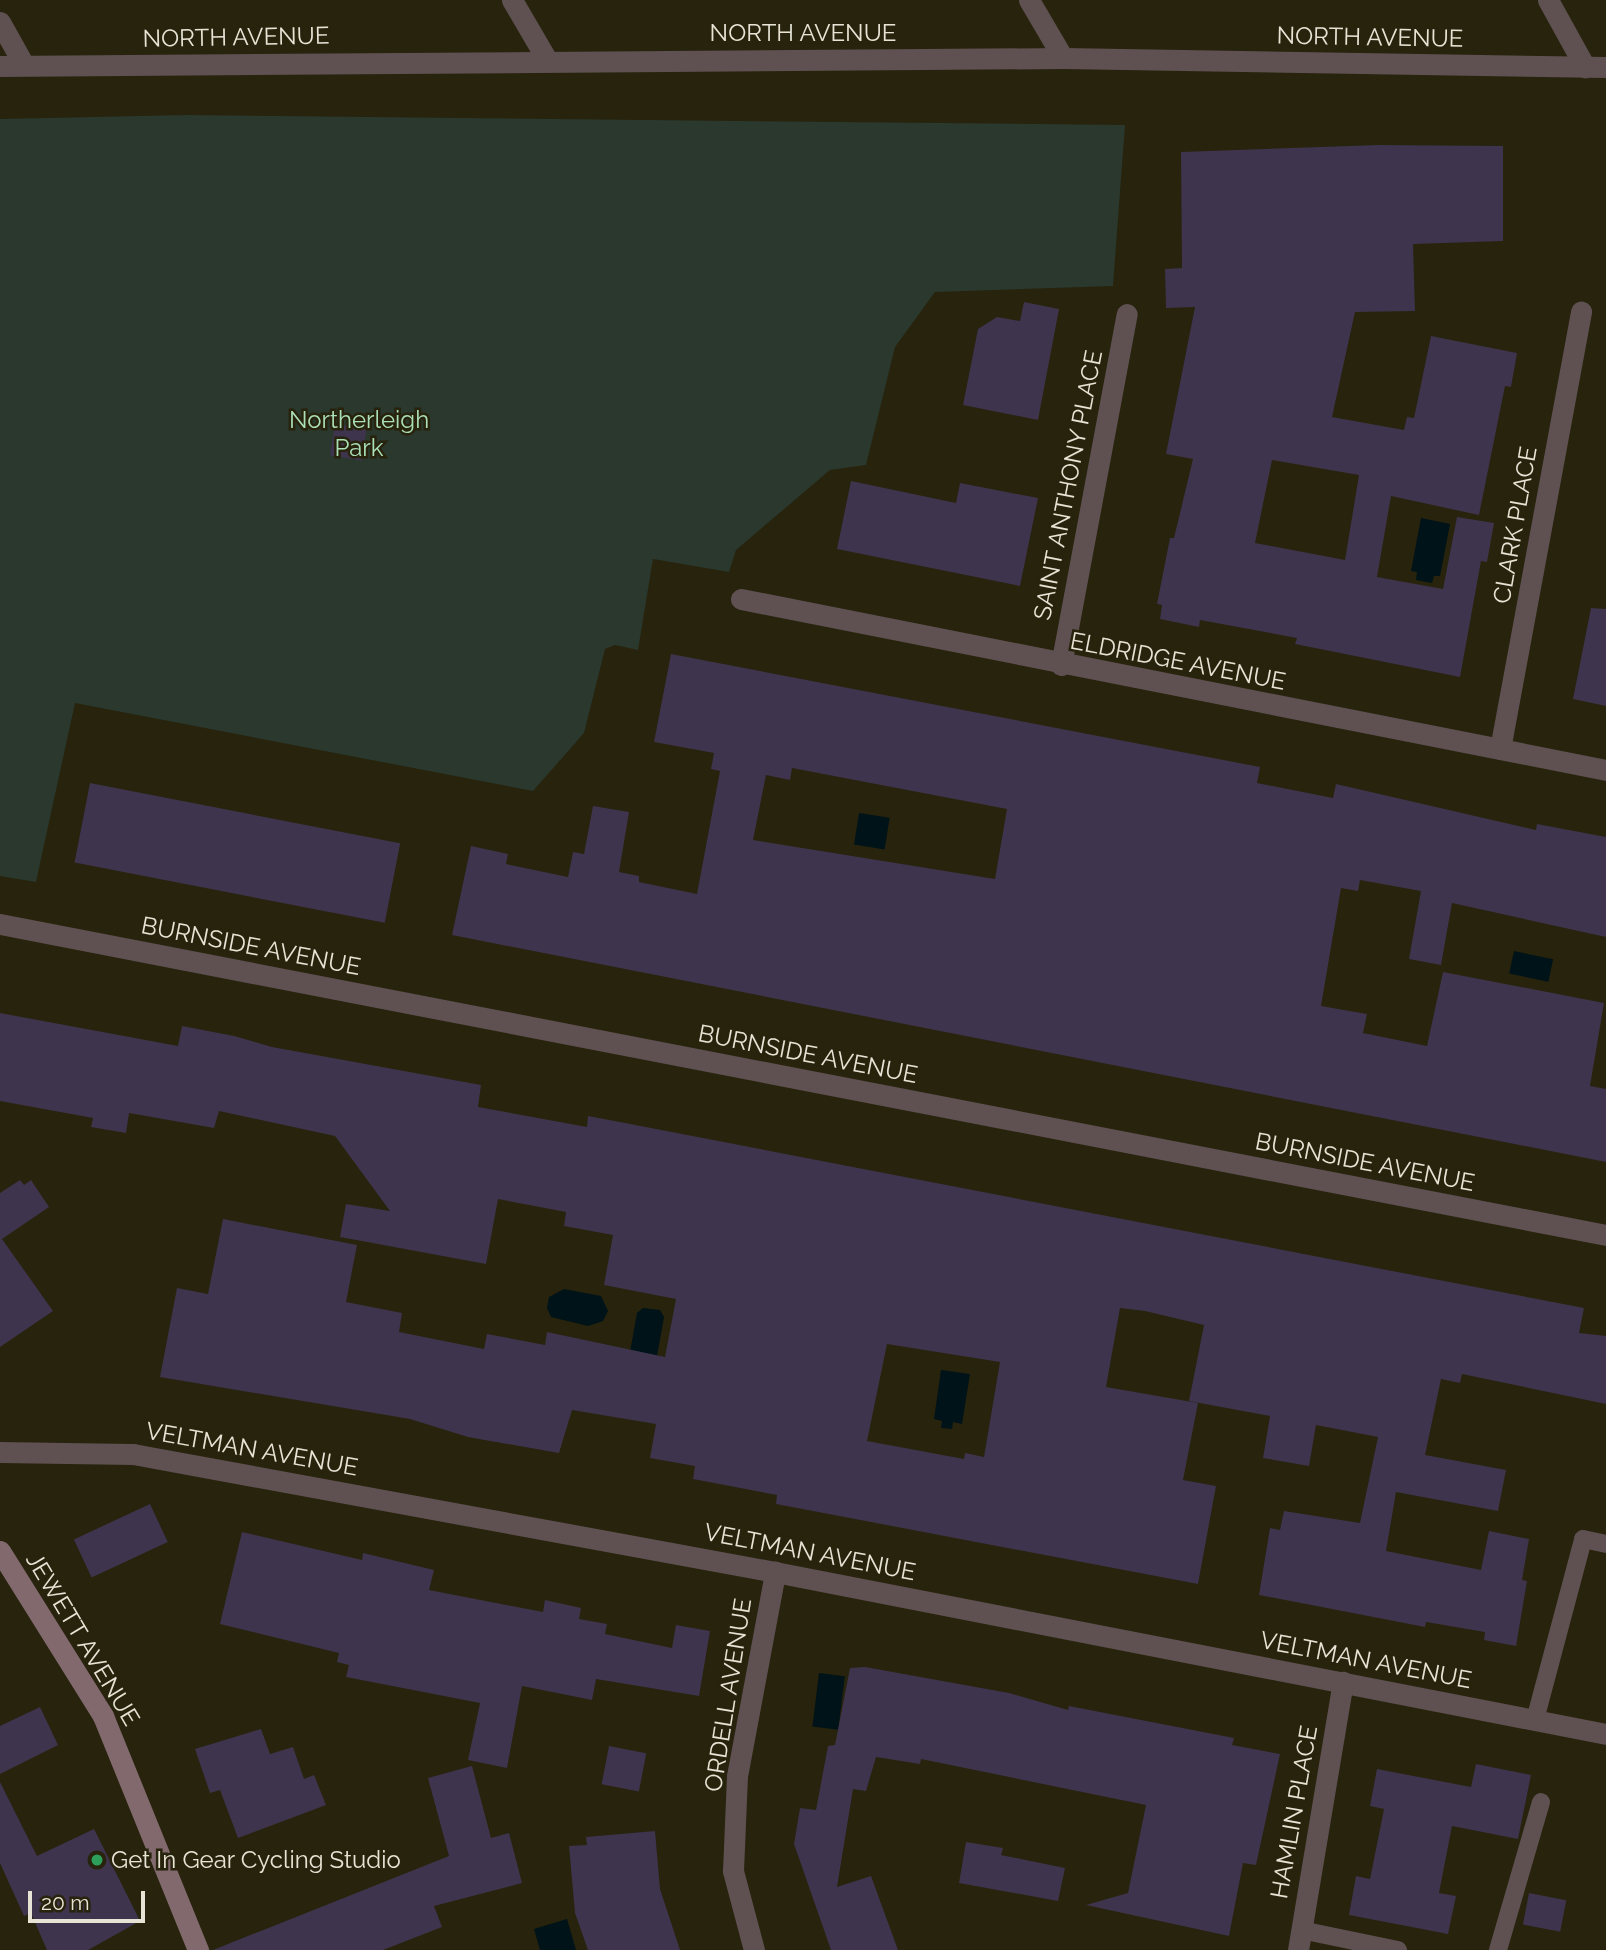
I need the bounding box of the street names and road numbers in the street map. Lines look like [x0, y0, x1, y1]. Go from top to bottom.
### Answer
street label: NORTH AVENUE [709, 19, 897, 47]
street label: NORTH AVENUE [142, 21, 330, 53]
street label: NORTH AVENUE [1276, 21, 1464, 53]
street label: SAINT ANTHONY PLACE [1027, 346, 1109, 624]
street label: CLARK PLACE [1487, 444, 1543, 606]
street label: ELDRIDGE AVENUE [1068, 626, 1288, 696]
street label: BURNSIDE AVENUE [138, 911, 364, 981]
street label: BURNSIDE AVENUE [695, 1019, 921, 1089]
street label: BURNSIDE AVENUE [1252, 1127, 1478, 1197]
street label: VELTMAN AVENUE [143, 1416, 361, 1482]
street label: VELTMAN AVENUE [701, 1517, 919, 1587]
street label: JEWETT AVENUE [20, 1547, 146, 1731]
street label: ORDELL AVENUE [698, 1596, 758, 1794]
street label: VELTMAN AVENUE [1257, 1625, 1475, 1695]
street label: HAMLIN PLACE [1265, 1723, 1323, 1901]

